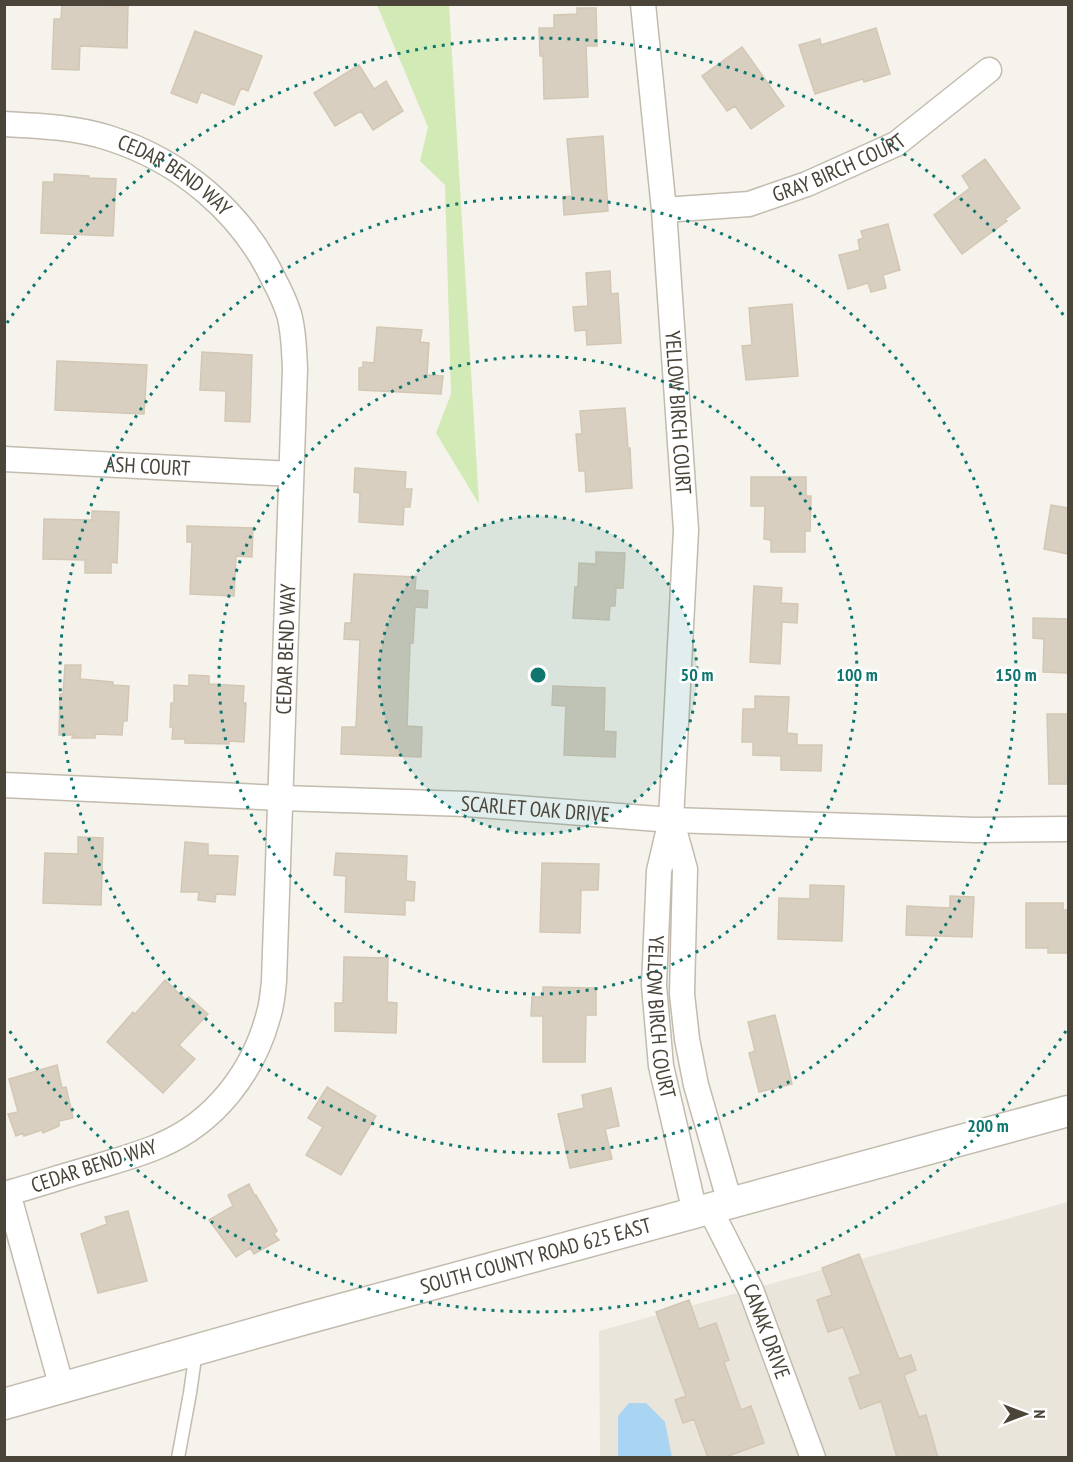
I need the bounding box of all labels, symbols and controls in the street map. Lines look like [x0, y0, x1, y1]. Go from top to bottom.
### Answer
street label: GRAY BIRCH COURT [769, 127, 912, 208]
street label: CEDAR BEND WAY [114, 128, 238, 222]
street label: YELLOW BIRCH COURT [659, 330, 698, 496]
street label: ASH COURT [105, 450, 191, 482]
street label: CEDAR BEND WAY [270, 583, 301, 715]
text: 50 m [681, 663, 713, 686]
text: 100 m [836, 663, 878, 686]
text: 150 m [995, 663, 1037, 686]
centre of rings [528, 665, 548, 685]
street label: SCARLET OAK DRIVE [461, 790, 611, 828]
street label: YELLOW BIRCH COURT [641, 935, 682, 1102]
text: 200 m [967, 1114, 1009, 1137]
street label: CEDAR BEND WAY [27, 1132, 161, 1199]
street label: SOUTH COUNTY ROAD 625 EAST [417, 1211, 655, 1300]
street label: CANAK DRIVE [737, 1279, 797, 1383]
north arrow [995, 1384, 1055, 1444]
text: N [1030, 1410, 1050, 1418]

